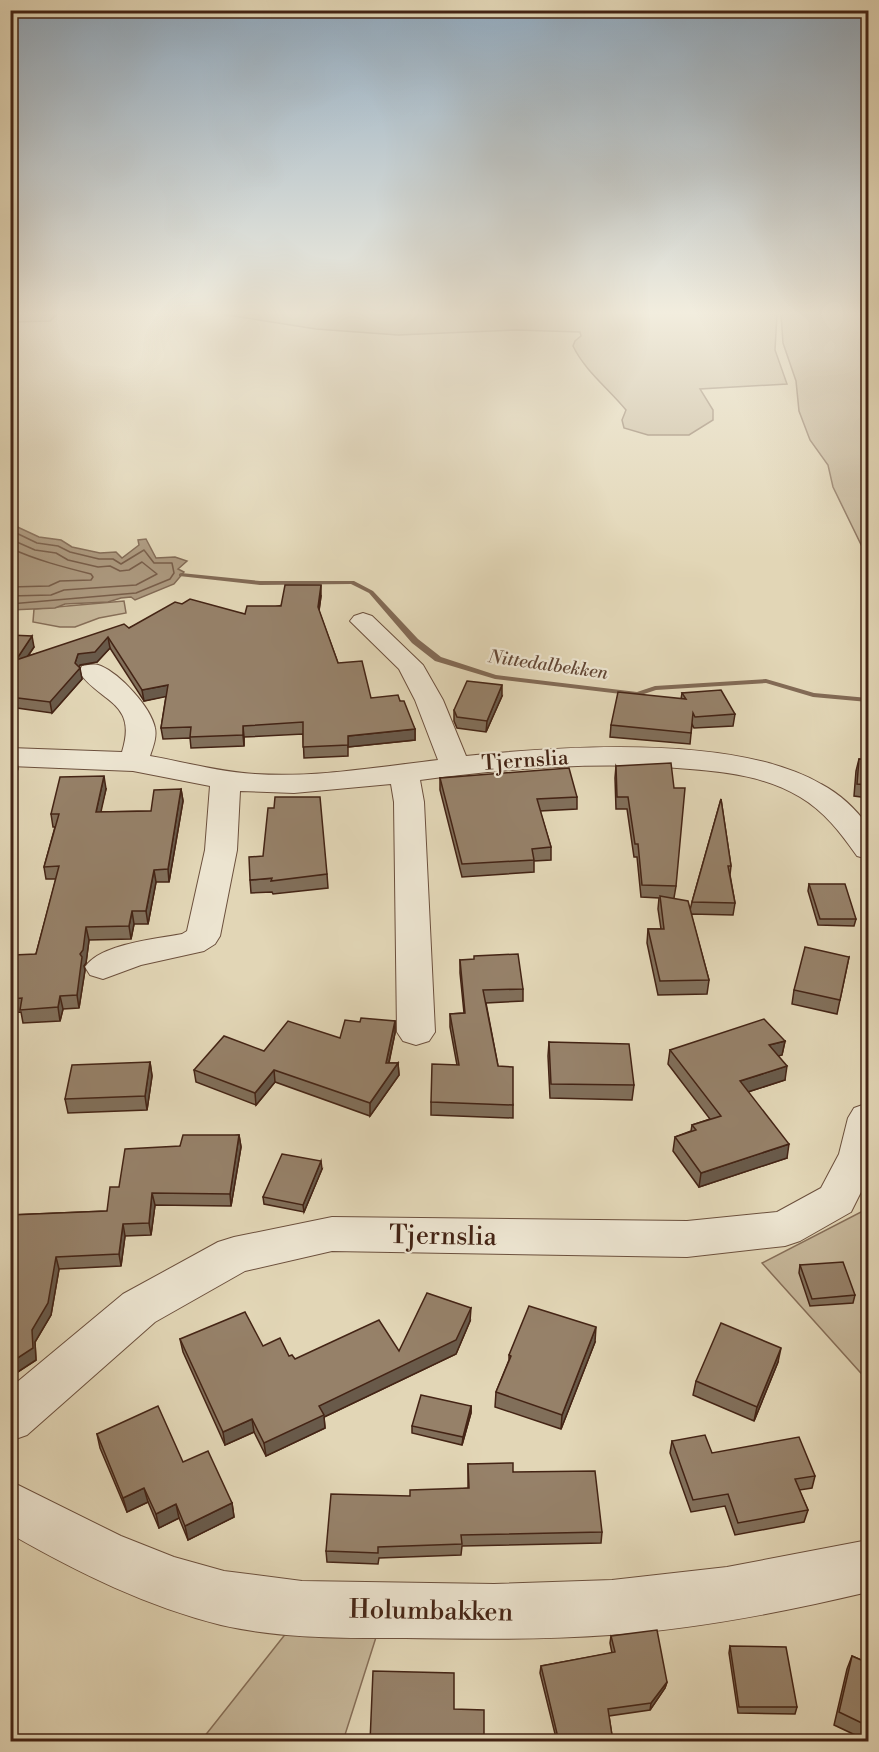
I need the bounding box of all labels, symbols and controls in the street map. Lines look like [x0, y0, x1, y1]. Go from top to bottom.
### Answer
water label: Nittedalbekken [486, 645, 610, 685]
street label: Tjernslia [481, 745, 570, 777]
street label: Tjernslia [389, 1219, 498, 1253]
street label: Holumbakken [349, 1594, 513, 1628]

